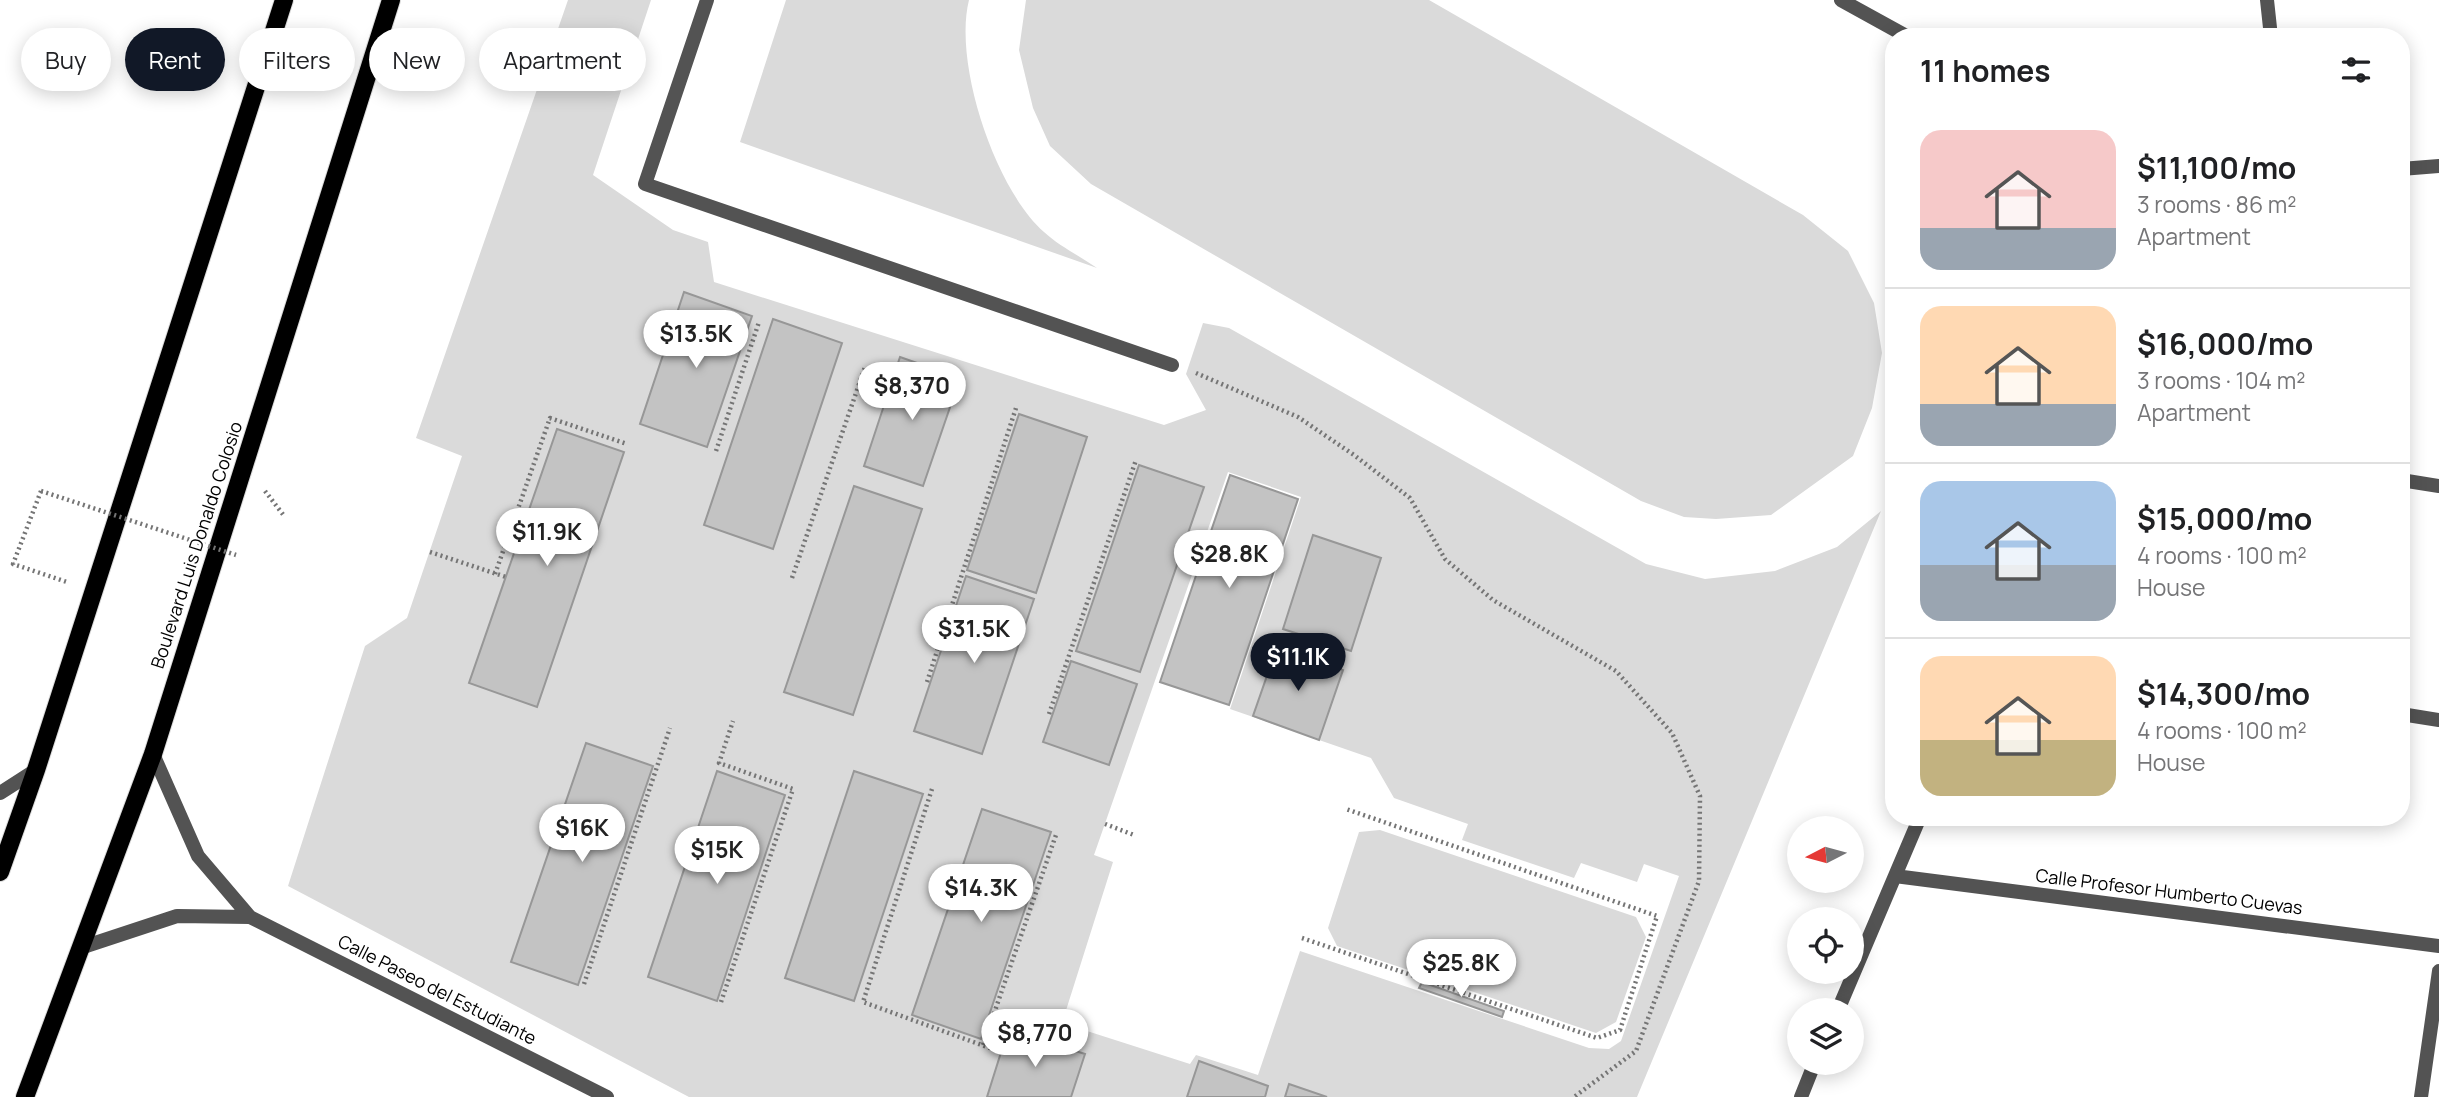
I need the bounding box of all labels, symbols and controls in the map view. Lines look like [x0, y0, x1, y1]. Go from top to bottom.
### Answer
chip: Buy [21, 28, 111, 91]
chip: Rent [125, 28, 225, 91]
chip: Filters [239, 28, 355, 91]
chip: New [369, 28, 465, 91]
chip: Apartment [479, 28, 646, 91]
text: 11 homes [1920, 50, 2051, 91]
icon: filters [2337, 51, 2375, 89]
text: $11,100/mo [2137, 147, 2296, 188]
icon: home [1976, 158, 2060, 242]
text: 3 rooms · 86 m² [2137, 188, 2297, 220]
text: Apartment [2137, 220, 2251, 252]
pin: $13.5K [639, 310, 753, 370]
text: $13.5K [659, 317, 733, 349]
text: $16,000/mo [2137, 323, 2313, 364]
icon: home [1976, 334, 2060, 418]
pin: $8,370 [855, 362, 969, 422]
text: 3 rooms · 104 m² [2137, 364, 2305, 396]
text: $8,370 [874, 369, 950, 401]
text: Apartment [2137, 396, 2251, 428]
street label: Boulevard Luis Donaldo Colosio [145, 418, 247, 671]
text: $15,000/mo [2137, 498, 2312, 539]
pin: $11.9K [490, 508, 604, 568]
icon: home [1976, 509, 2060, 593]
text: $11.9K [512, 515, 582, 547]
pin: $28.8K [1172, 530, 1286, 590]
text: $28.8K [1190, 537, 1268, 569]
text: 4 rooms · 100 m² [2137, 539, 2307, 571]
text: House [2137, 571, 2206, 603]
pin: $31.5K [917, 606, 1031, 665]
text: $31.5K [938, 612, 1010, 644]
pin: $11.1K [1241, 634, 1355, 693]
text: $11.1K [1267, 640, 1329, 672]
text: $14,300/mo [2137, 673, 2310, 714]
icon: home [1976, 684, 2060, 768]
text: 4 rooms · 100 m² [2137, 714, 2307, 746]
text: House [2137, 746, 2206, 778]
pin: $16K [541, 804, 623, 864]
text: $16K [555, 811, 609, 843]
north arrow [1787, 816, 1864, 892]
map controls [1787, 816, 1864, 1075]
pin: $15K [676, 826, 758, 886]
text: $15K [691, 833, 743, 865]
street label: Calle Profesor Humberto Cuevas [2034, 863, 2304, 919]
pin: $14.3K [924, 864, 1038, 924]
text: $14.3K [944, 871, 1018, 903]
button: locate [1787, 907, 1864, 984]
street label: Calle Paseo del Estudiante [334, 929, 541, 1050]
pin: $25.8K [1404, 940, 1518, 999]
text: $25.8K [1422, 946, 1500, 978]
button: layers [1787, 998, 1864, 1075]
pin: $8,770 [978, 1010, 1092, 1069]
text: $8,770 [997, 1016, 1073, 1048]

